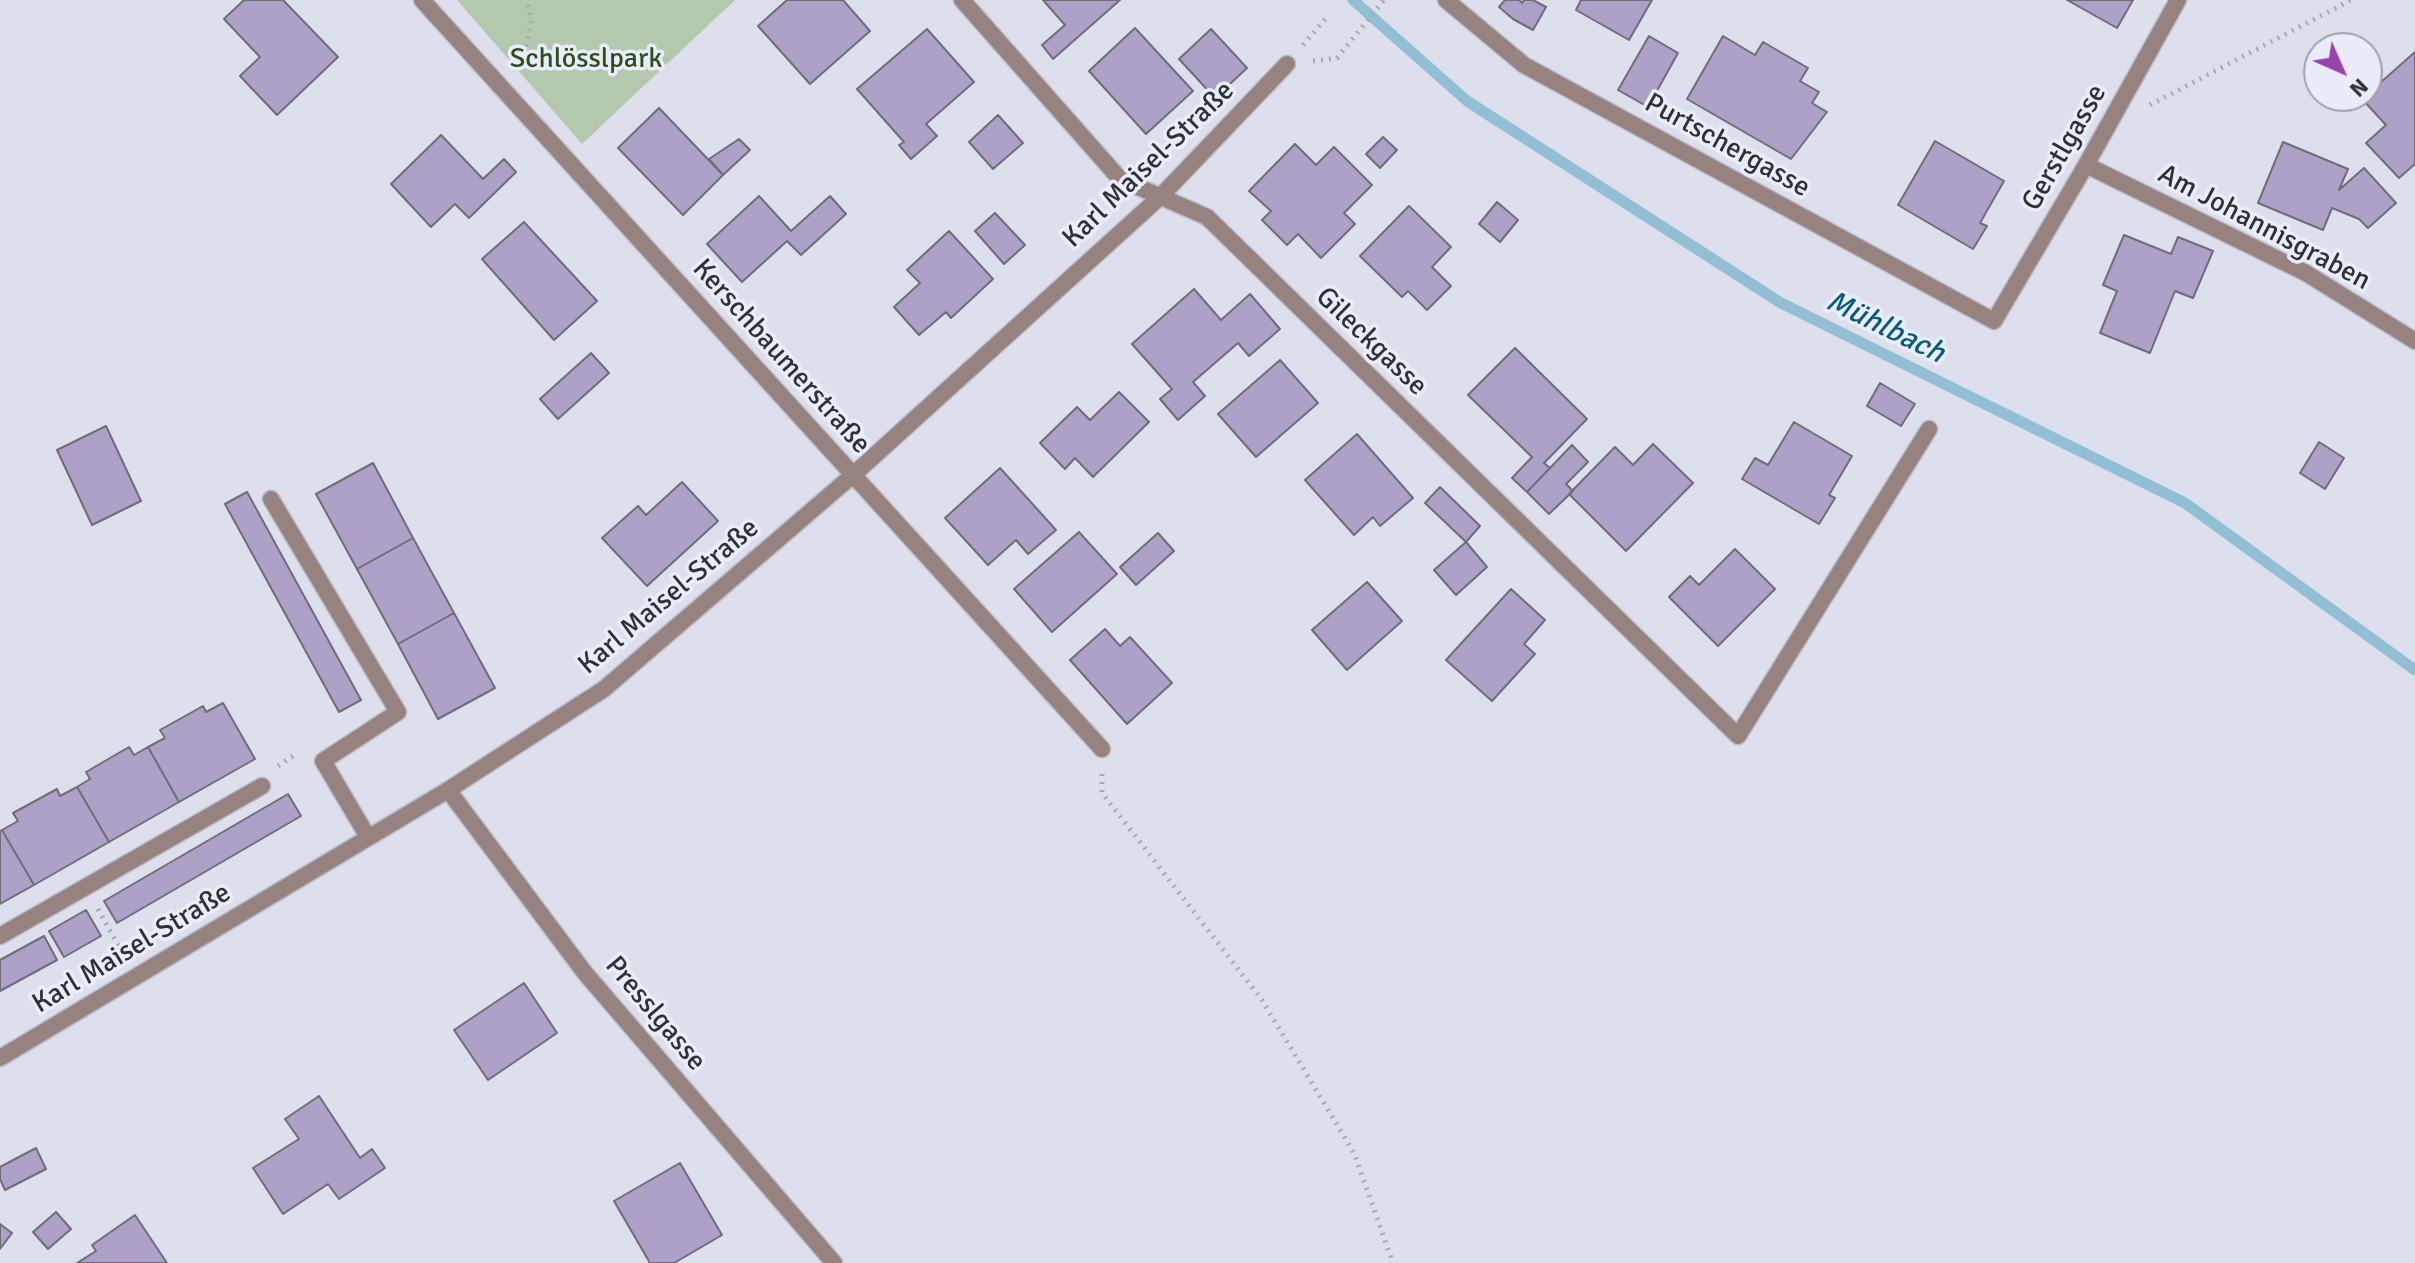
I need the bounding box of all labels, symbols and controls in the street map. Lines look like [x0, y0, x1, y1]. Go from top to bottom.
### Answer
north arrow [2303, 32, 2383, 112]
park label: Schlösslpark [510, 43, 662, 77]
text: N [2344, 73, 2374, 103]
street label: Karl Maisel-Straße [1056, 75, 1242, 255]
street label: Gerstlgasse [2015, 79, 2115, 217]
street label: Purtschergasse [1638, 87, 1816, 205]
street label: Am Johannisgraben [2152, 158, 2376, 298]
street label: Kerschbaumerstraße [685, 253, 877, 461]
street label: Gileckgasse [1308, 281, 1434, 403]
water label: Mühlbach [1820, 284, 1950, 372]
street label: Karl Maisel-Straße [572, 512, 766, 682]
street label: Karl Maisel-Straße [27, 877, 237, 1021]
street label: Presslgasse [597, 950, 713, 1078]

